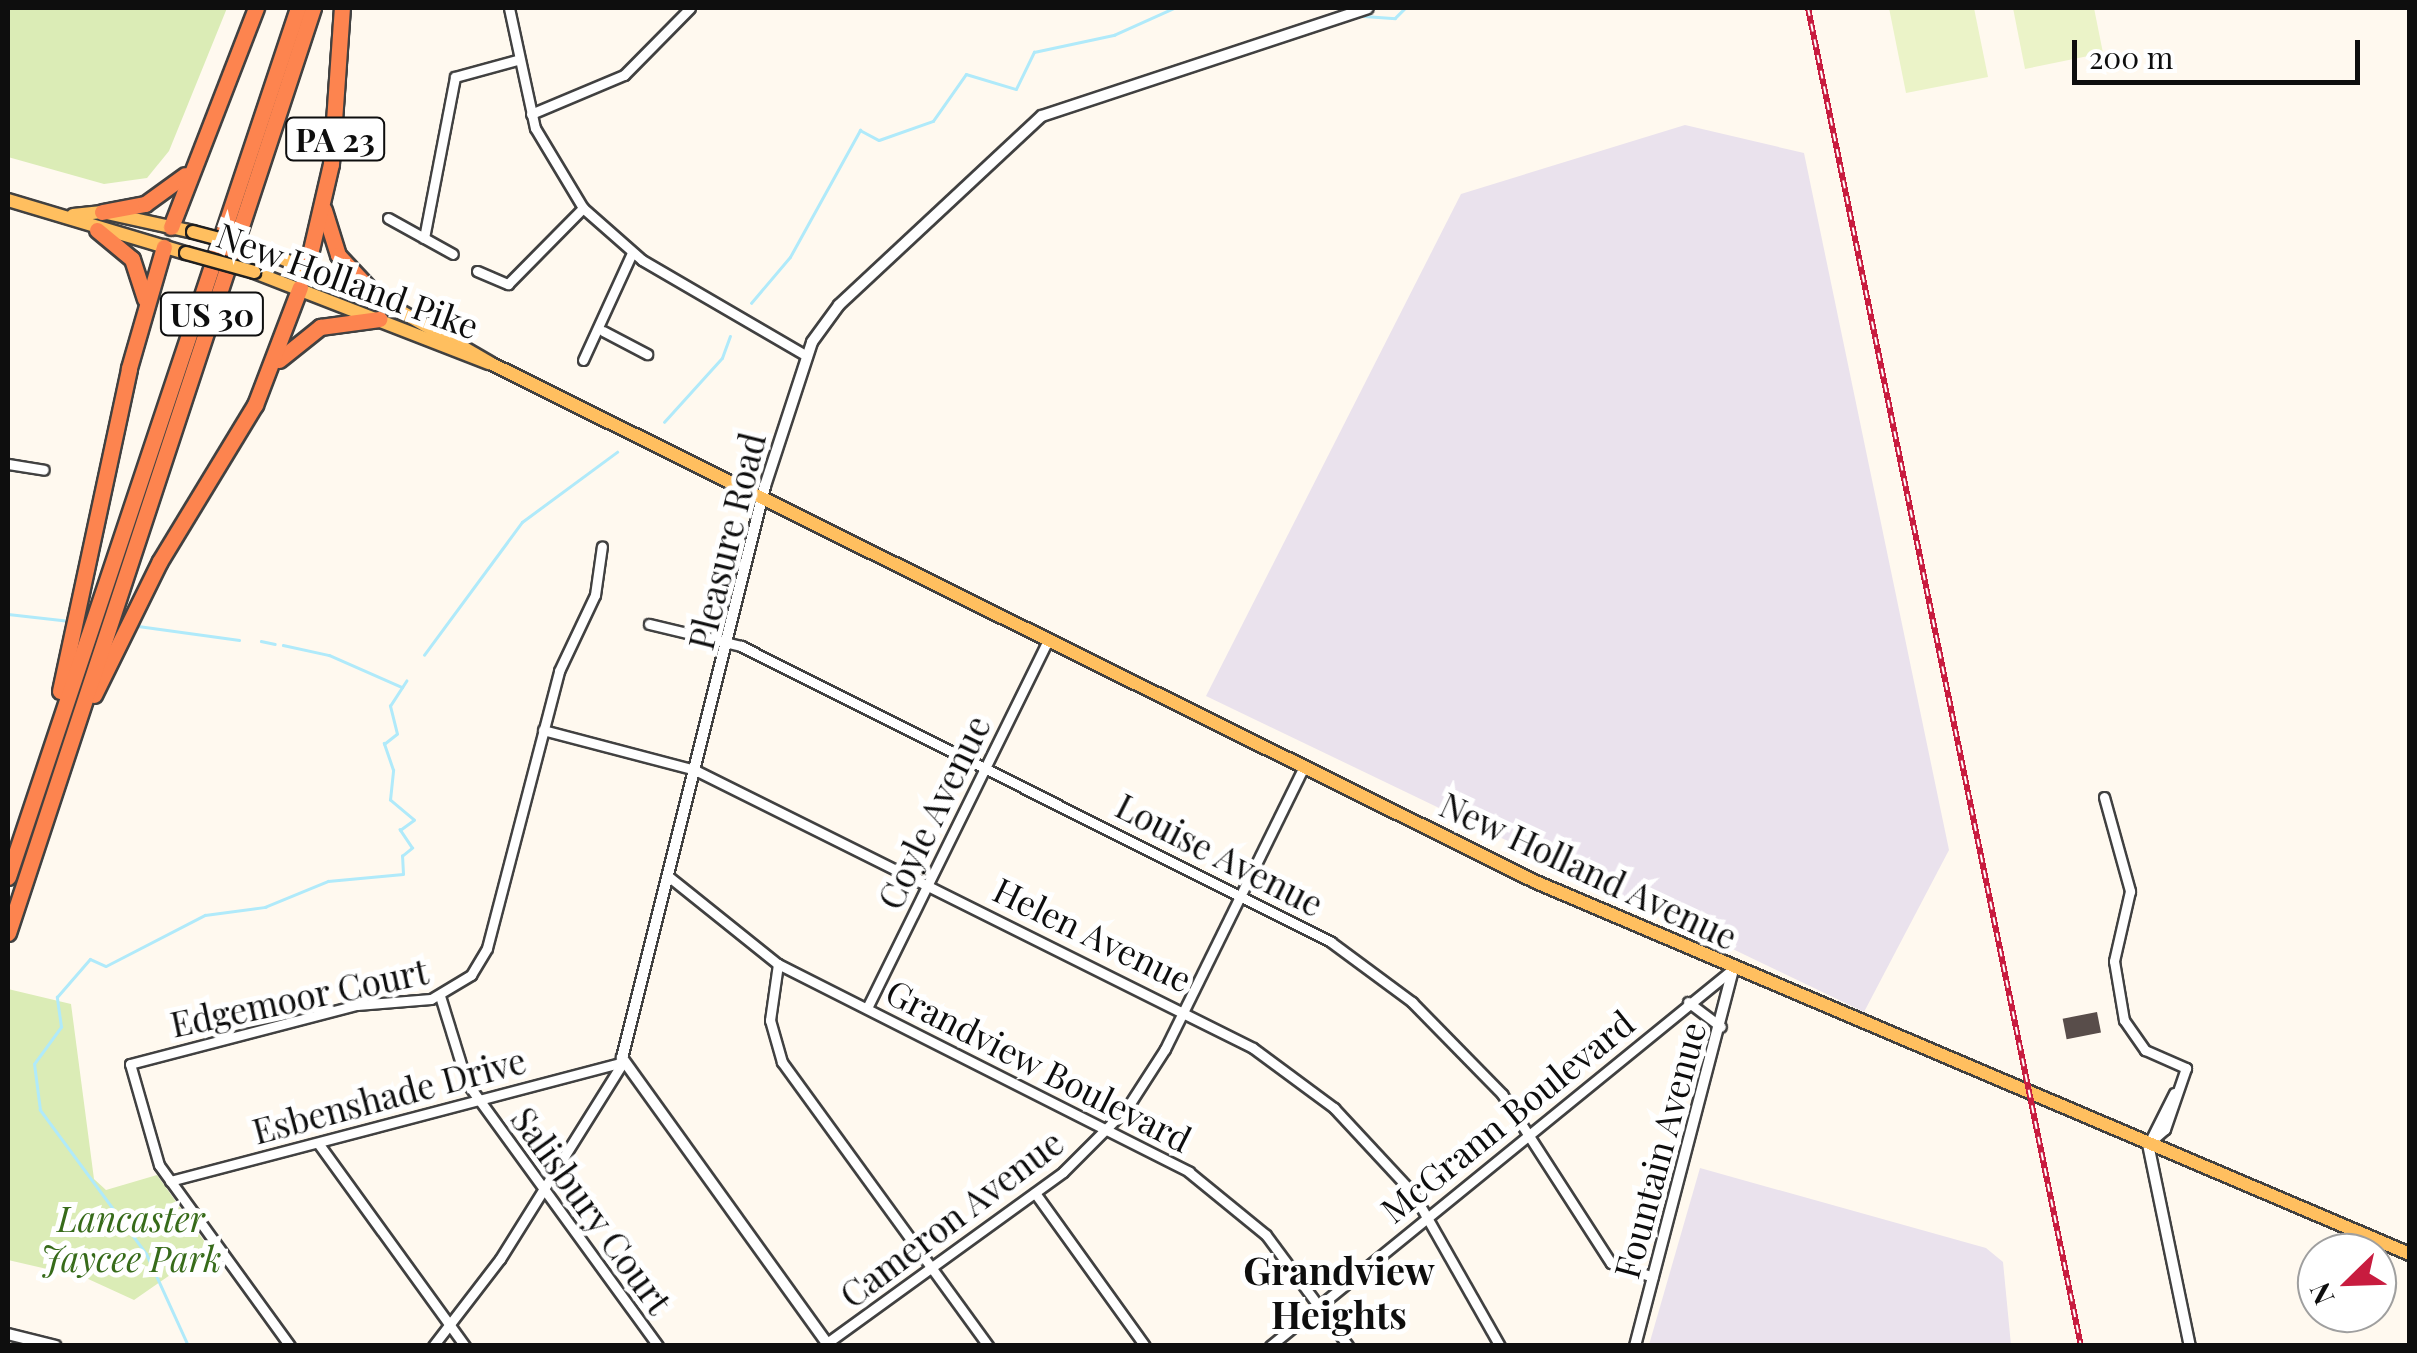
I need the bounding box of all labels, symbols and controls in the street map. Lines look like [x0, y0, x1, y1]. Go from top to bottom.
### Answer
scale bar [2077, 20, 2364, 82]
text: 200 m [2089, 37, 2173, 77]
road number: PA 23 [285, 112, 385, 166]
street label: New Holland Pike [211, 213, 485, 347]
road number: US 30 [160, 287, 264, 341]
street label: Pleasure Road [679, 428, 773, 654]
street label: Coyle Avenue [868, 708, 998, 916]
street label: New Holland Avenue [1433, 782, 1745, 958]
street label: Louise Avenue [1109, 784, 1331, 924]
street label: Helen Avenue [987, 868, 1199, 1000]
street label: Edgemoor Court [166, 949, 432, 1045]
street label: Grandview Boulevard [879, 970, 1199, 1160]
street label: McGrann Boulevard [1372, 1001, 1642, 1231]
street label: Fountain Avenue [1604, 1017, 1714, 1283]
street label: Esbenshade Drive [248, 1038, 530, 1152]
street label: Salisbury Court [503, 1098, 681, 1322]
street label: Cameron Avenue [831, 1120, 1071, 1316]
park label: Lancaster Jaycee Park [40, 1197, 222, 1279]
north arrow [2297, 1233, 2397, 1333]
district label: Grandview Heights [1243, 1247, 1435, 1336]
text: N [2300, 1278, 2342, 1311]

